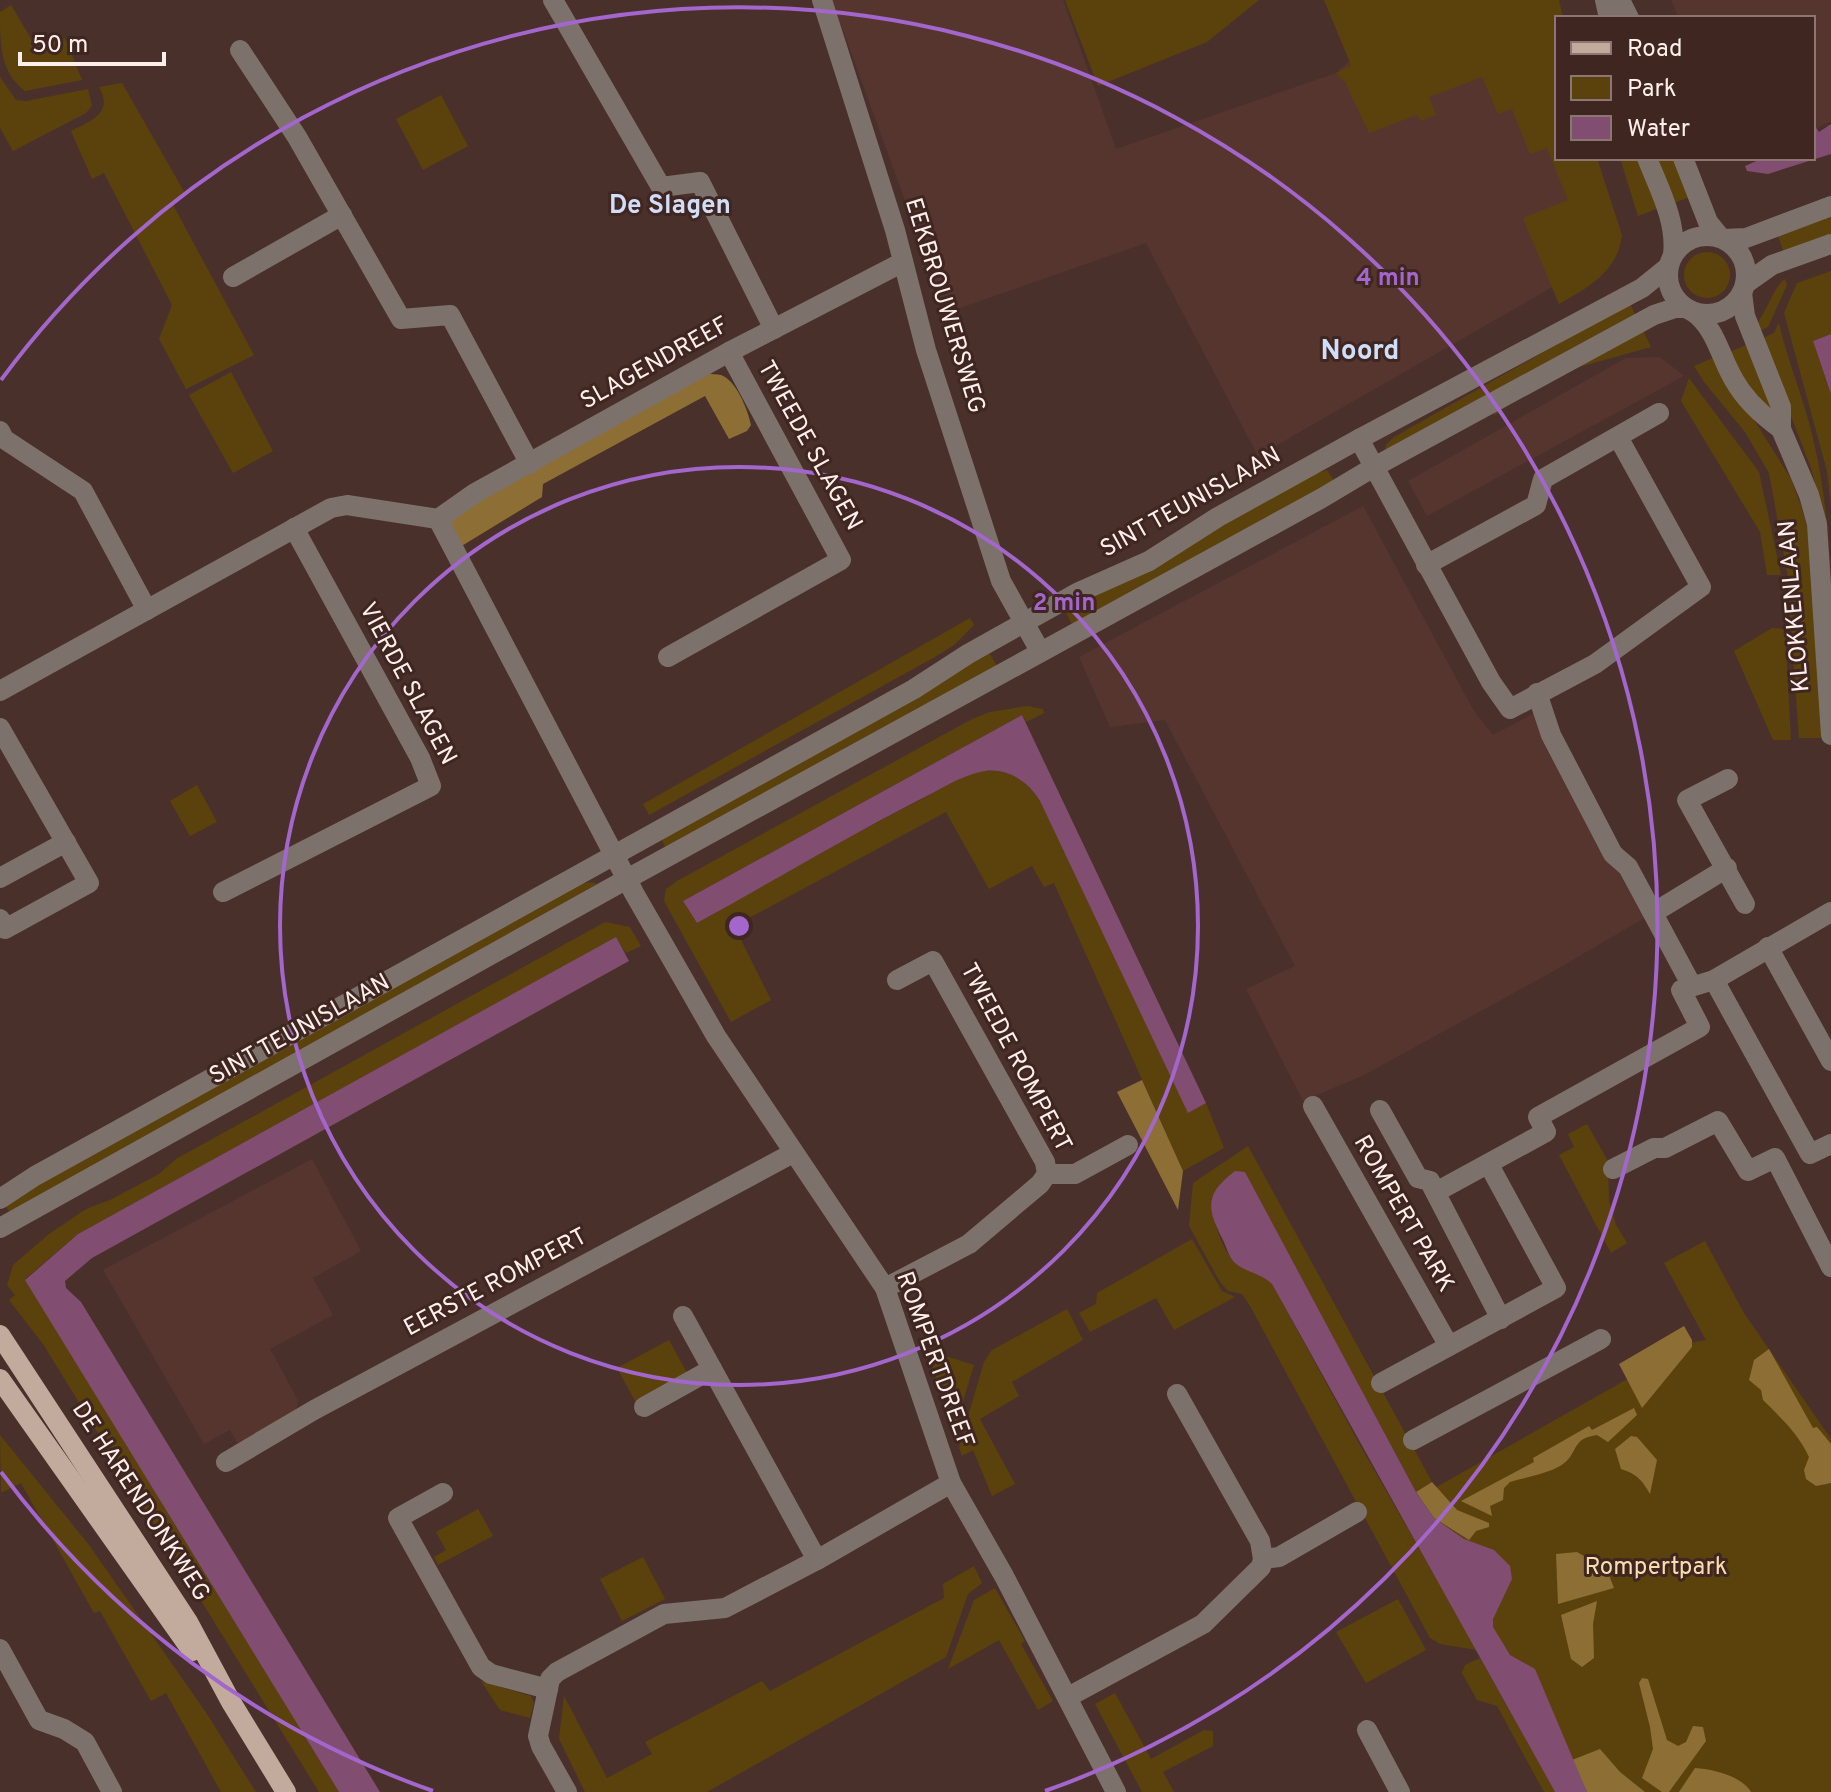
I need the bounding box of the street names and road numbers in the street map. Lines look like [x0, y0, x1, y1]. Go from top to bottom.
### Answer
street label: EEKBROUWERSWEG [897, 195, 991, 417]
street label: SLAGENDREEF [575, 311, 735, 417]
street label: TWEEDE SLAGEN [750, 356, 868, 536]
street label: SINT TEUNISLAAN [1096, 441, 1286, 565]
street label: KLOKKENLAAN [1773, 519, 1817, 693]
street label: VIERDE SLAGEN [352, 598, 462, 770]
street label: TWEEDE ROMPERT [952, 958, 1078, 1158]
street label: SINT TEUNISLAAN [205, 968, 395, 1092]
street label: ROMPERT PARK [1346, 1130, 1460, 1298]
street label: EERSTE ROMPERT [399, 1222, 593, 1344]
street label: ROMPERTDREEF [888, 1268, 980, 1452]
street label: DE HARENDONKWEG [64, 1397, 216, 1607]

